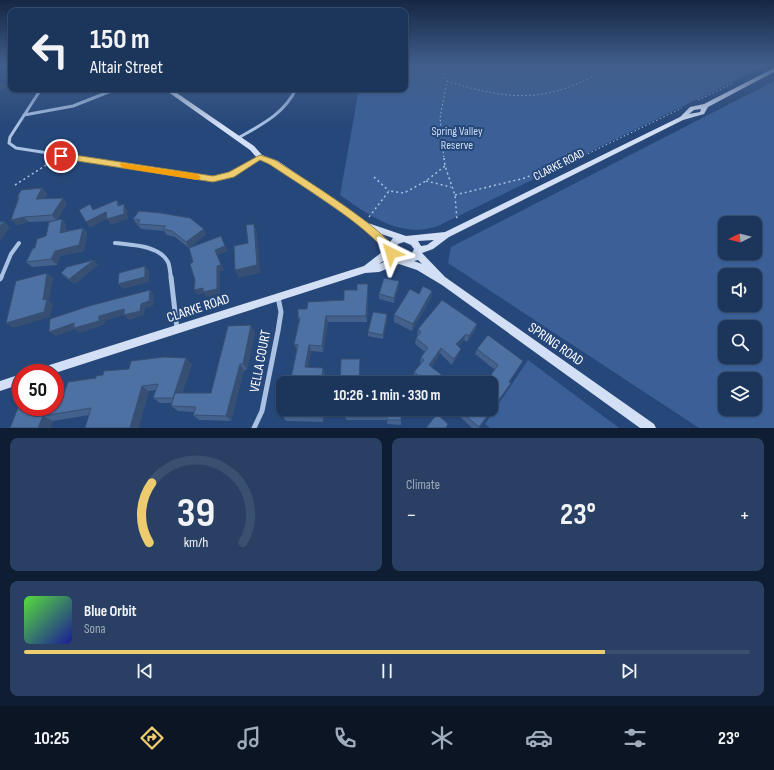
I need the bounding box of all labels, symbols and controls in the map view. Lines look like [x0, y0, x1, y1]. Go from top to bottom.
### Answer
text: 150 m [90, 23, 150, 56]
icon: left [24, 24, 76, 76]
text: Altair Street [90, 57, 163, 78]
park label: Spring Valley Reserve [431, 124, 483, 153]
pin [44, 139, 78, 173]
icon: arrive [50, 145, 72, 167]
street label: CLARKE ROAD [531, 146, 587, 184]
north arrow [718, 216, 762, 260]
map controls [718, 216, 762, 416]
position arrow [370, 232, 412, 274]
button: sound [718, 268, 762, 312]
street label: CLARKE ROAD [165, 290, 232, 326]
street label: SPRING ROAD [525, 319, 587, 369]
button: search [718, 320, 762, 364]
street label: VELLA COURT [246, 328, 274, 394]
speed limit sign: 50 [12, 364, 64, 416]
button: layers [718, 372, 762, 416]
text: 10:26 · 1 min · 330 m [333, 386, 441, 405]
text: Climate [406, 477, 440, 493]
text: 39 [177, 488, 215, 537]
text: 23° [560, 497, 596, 533]
text: − [406, 502, 417, 529]
text: + [739, 502, 750, 529]
text: km/h [184, 533, 208, 550]
text: Blue Orbit [84, 602, 136, 621]
text: Sona [84, 621, 106, 637]
icon: previous [134, 660, 156, 682]
icon: pause [376, 660, 398, 682]
icon: next [618, 660, 640, 682]
icon: directions [138, 724, 166, 752]
icon: music [235, 724, 263, 752]
icon: phone [331, 724, 359, 752]
icon: climate [428, 724, 456, 752]
icon: car [525, 724, 553, 752]
icon: filters [621, 724, 649, 752]
text: 10:25 [34, 728, 70, 749]
text: 23° [718, 728, 740, 749]

